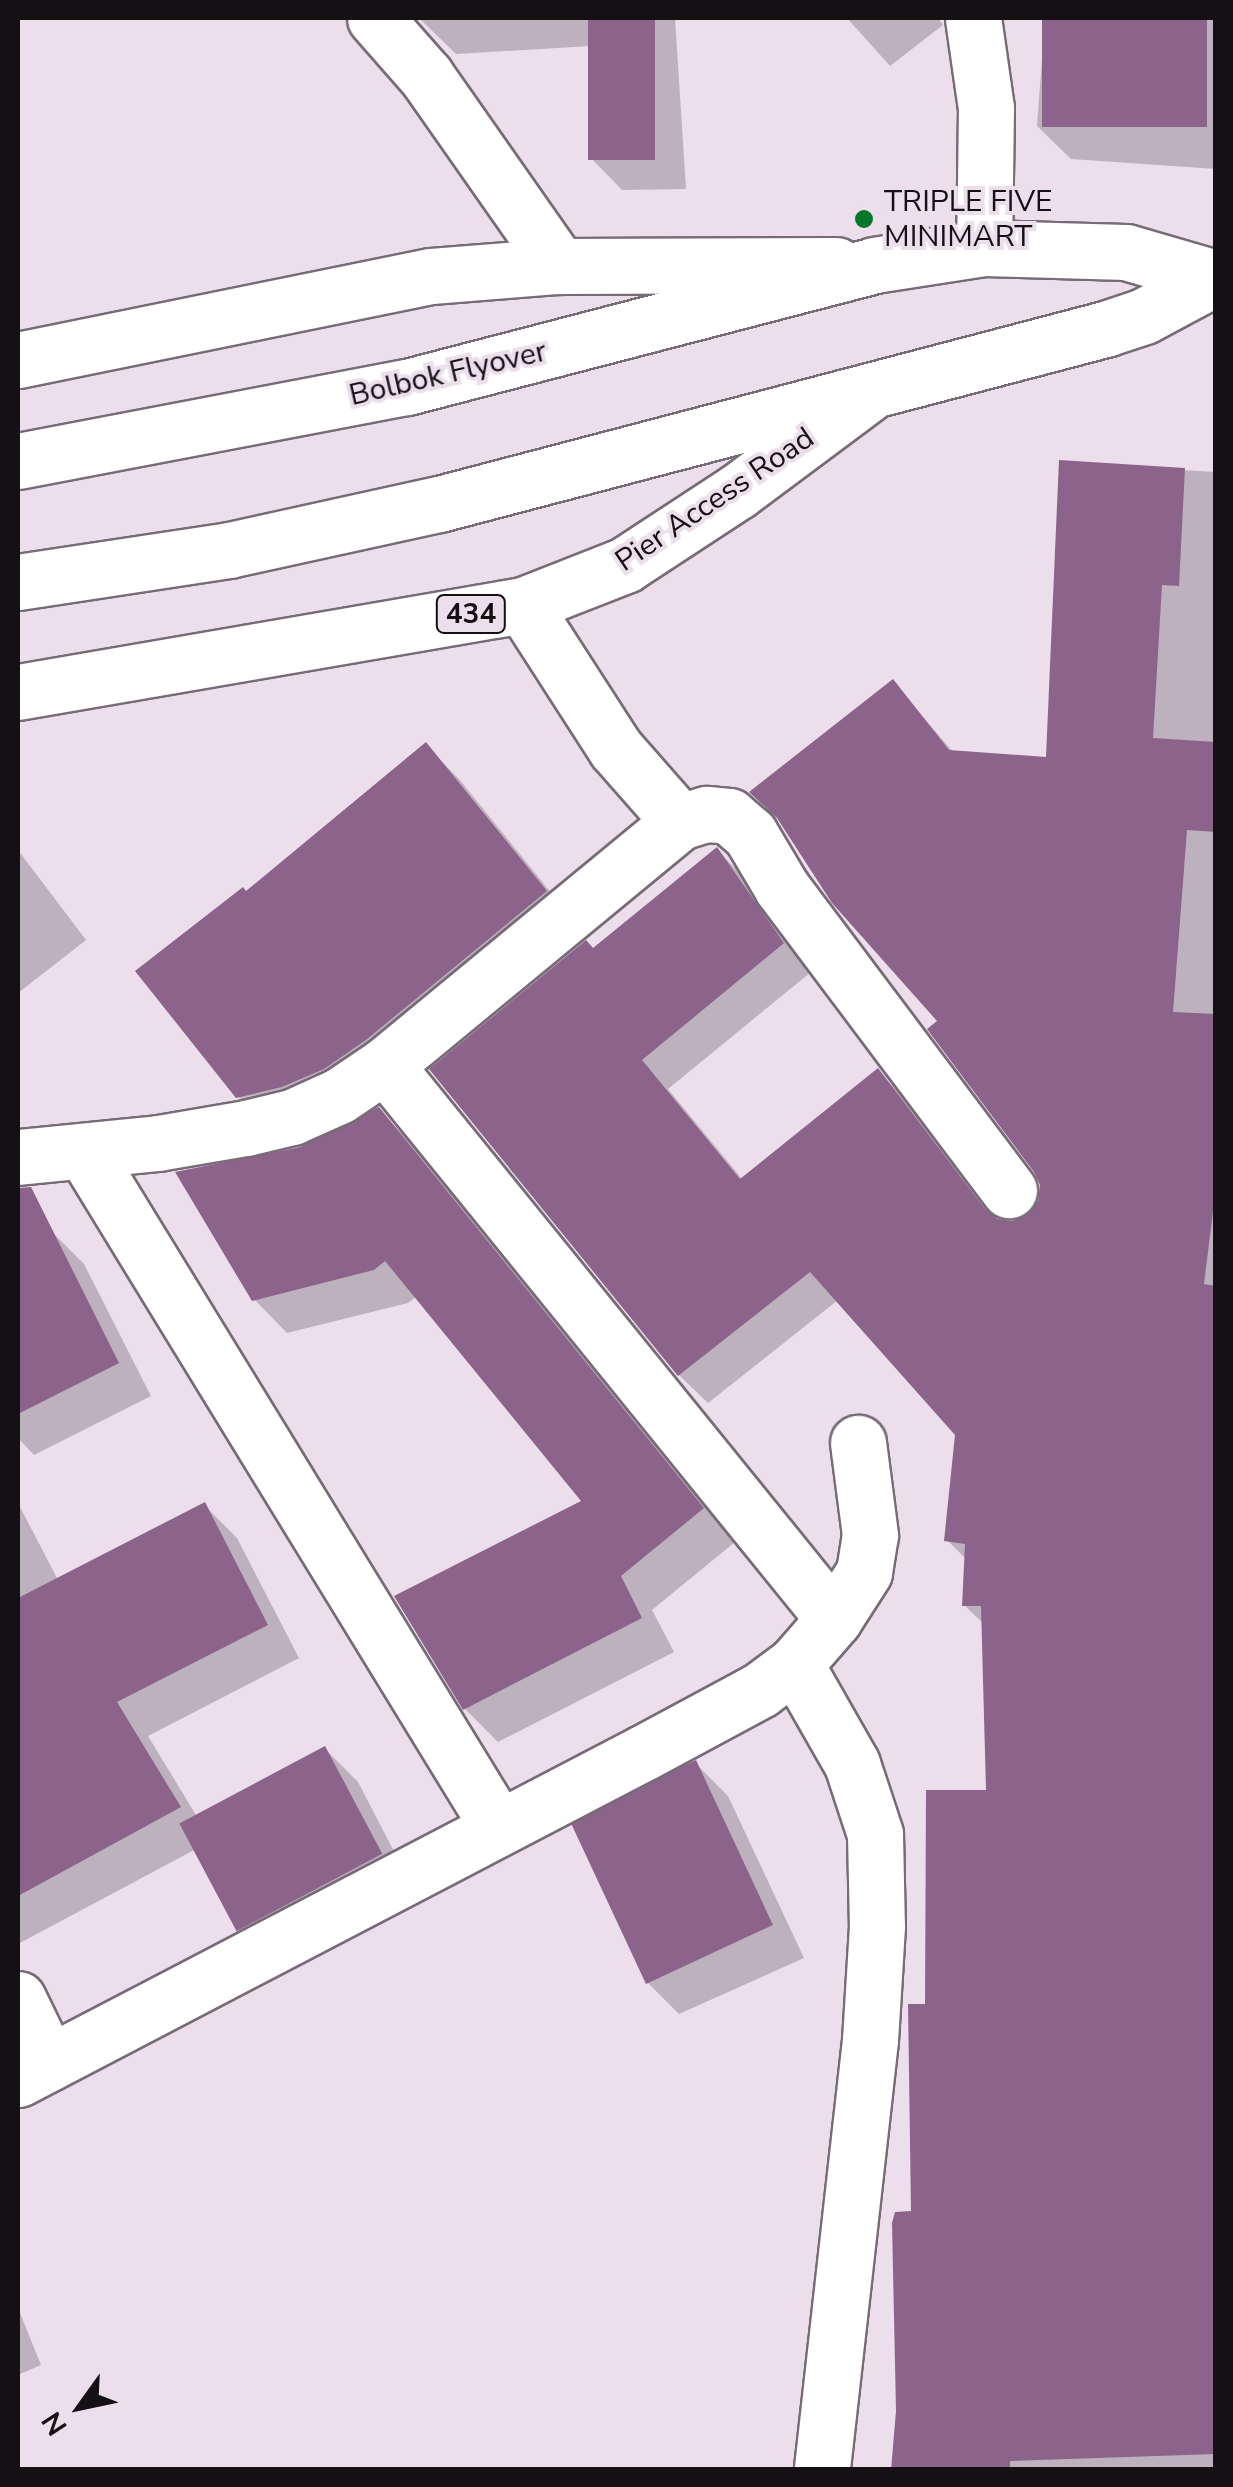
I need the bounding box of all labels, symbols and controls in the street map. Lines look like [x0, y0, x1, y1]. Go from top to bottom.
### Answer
place label: TRIPLE FIVE MINIMART [884, 184, 1053, 254]
marker: TRIPLE FIVE MINIMART [853, 208, 875, 230]
street label: Bolbok Flyover [346, 334, 550, 414]
street label: Pier Access Road [609, 420, 821, 580]
road number: 434 [434, 591, 508, 637]
north arrow [30, 2357, 130, 2457]
text: N [33, 2404, 76, 2442]

